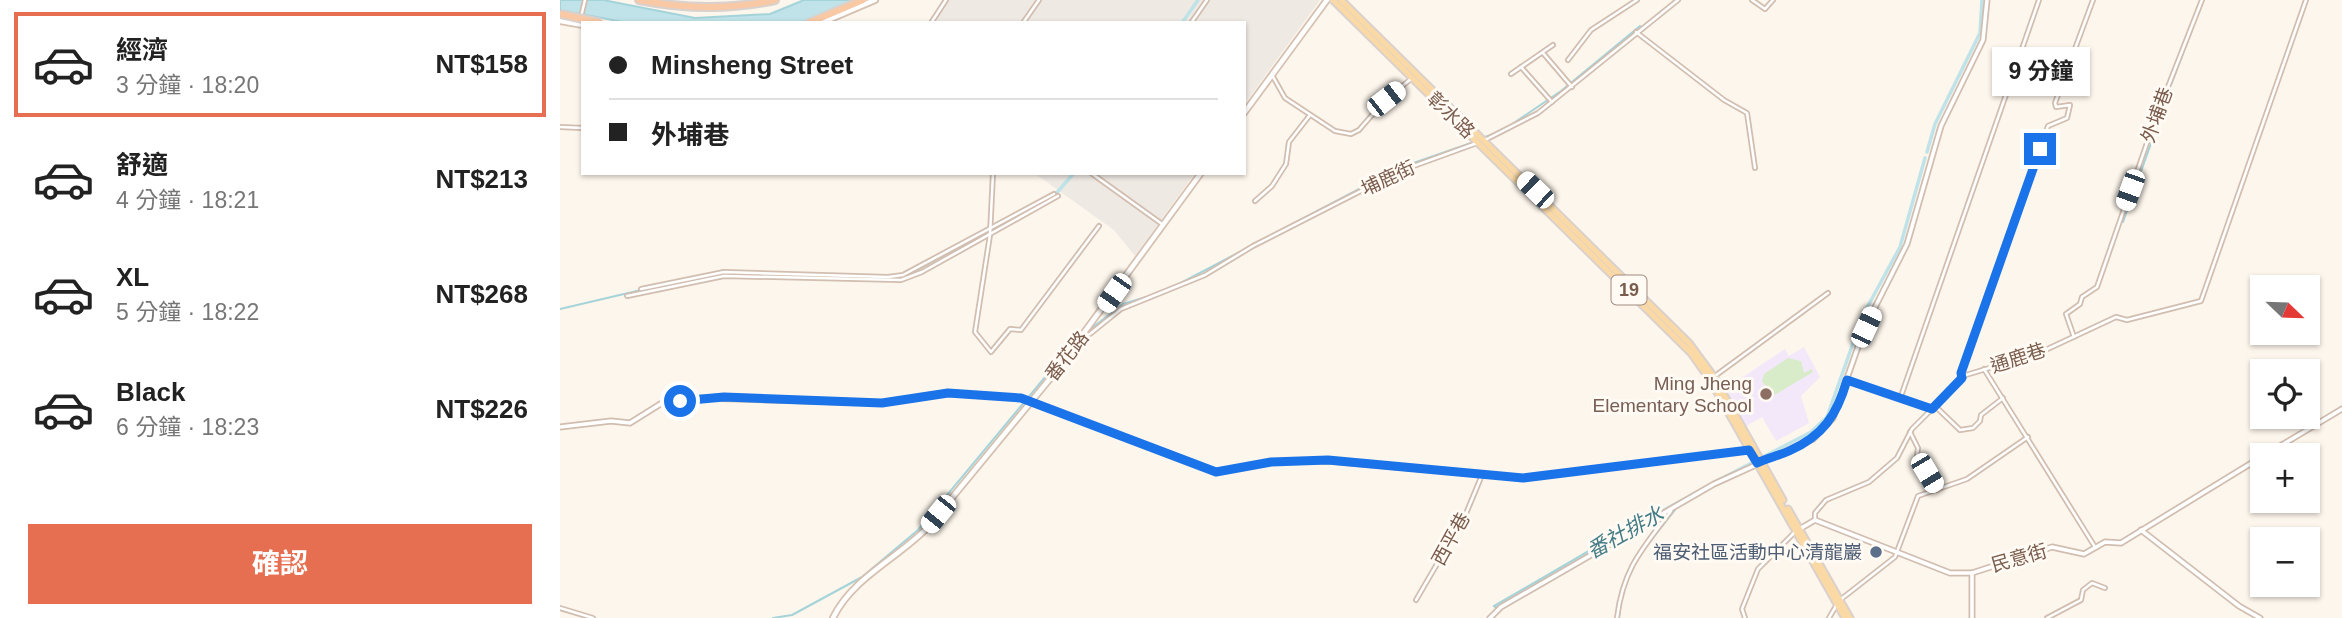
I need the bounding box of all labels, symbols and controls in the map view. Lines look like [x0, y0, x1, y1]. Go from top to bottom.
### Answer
icon: car [32, 33, 95, 96]
text: 經濟 [116, 35, 168, 65]
callout: 9 分鐘 [1991, 47, 2089, 96]
text: NT$158 [436, 49, 528, 79]
text: Minsheng Street [651, 50, 853, 80]
text: 9 分鐘 [2008, 58, 2074, 84]
text: 3 分鐘 · 18:20 [116, 72, 259, 98]
car [1363, 78, 1410, 120]
street label: 外埔巷 [2137, 85, 2177, 145]
street label: 彰水路 [1423, 88, 1479, 142]
text: 外埔巷 [651, 120, 729, 150]
route end [2024, 133, 2056, 165]
icon: car [32, 148, 95, 211]
text: 舒適 [116, 150, 168, 180]
street label: 埔鹿街 [1358, 156, 1418, 200]
text: NT$213 [436, 164, 528, 194]
car [2113, 167, 2148, 213]
car [1513, 168, 1558, 212]
text: 4 分鐘 · 18:21 [116, 187, 259, 213]
text: XL [116, 262, 149, 292]
icon: car [32, 263, 95, 326]
car [1094, 270, 1135, 316]
north arrow [2250, 275, 2320, 345]
map controls [2250, 275, 2320, 597]
road number: 19 [1612, 276, 1646, 304]
text: NT$268 [436, 279, 528, 309]
text: 5 分鐘 · 18:22 [116, 299, 259, 325]
car [1848, 304, 1885, 350]
street label: 番花路 [1041, 327, 1093, 385]
street label: 通鹿巷 [1988, 339, 2048, 377]
button: locate [2250, 359, 2320, 429]
place label: Ming Jheng Elementary School [1593, 373, 1752, 416]
text: Black [116, 377, 185, 407]
icon: car [32, 378, 95, 441]
route start [664, 385, 696, 417]
marker: Ming Jheng Elementary School [1758, 386, 1774, 402]
text: NT$226 [436, 394, 528, 424]
text: 6 分鐘 · 18:23 [116, 414, 259, 440]
button: + [2250, 443, 2320, 513]
car [1908, 450, 1947, 496]
car [917, 491, 960, 537]
water label: 番社排水 [1583, 501, 1668, 562]
street label: 西平巷 [1428, 509, 1474, 569]
button: 確認 [28, 524, 532, 604]
button: − [2250, 527, 2320, 597]
street label: 民意街 [1989, 540, 2049, 576]
place label: 福安社區活動中心清龍巖 [1653, 542, 1862, 563]
marker: 福安社區活動中心清龍巖 [1868, 544, 1884, 560]

